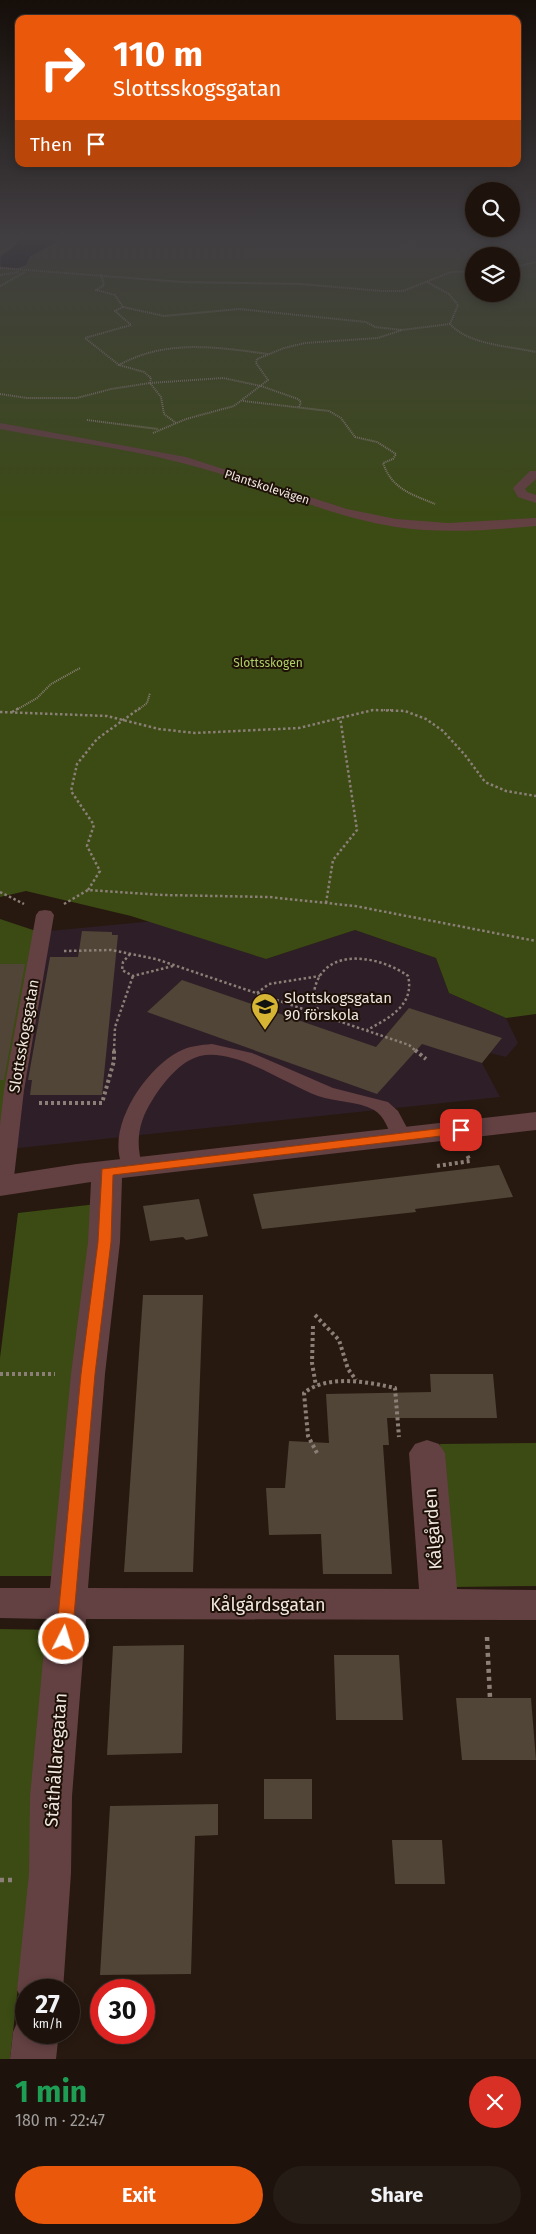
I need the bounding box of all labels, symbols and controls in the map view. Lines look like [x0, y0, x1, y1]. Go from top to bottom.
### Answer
text: 110 m [113, 33, 203, 75]
icon: right [30, 35, 95, 100]
text: Slottsskogsgatan [113, 75, 282, 102]
icon: arrive [82, 130, 110, 158]
text: Then [30, 133, 72, 156]
map controls [465, 182, 520, 302]
button: search [465, 182, 520, 237]
button: layers [465, 247, 520, 302]
street label: Plantskolevägen [223, 467, 311, 507]
park label: Slottsskogen [233, 656, 303, 670]
street label: Slottsskogsgatan [5, 978, 43, 1094]
place label: Slottskogsgatan 90 förskola [284, 989, 392, 1024]
school or university icon: Slottskogsgatan 90 förskola [250, 992, 280, 1031]
pin [440, 1109, 482, 1151]
icon: arrive [447, 1116, 475, 1144]
street label: Kålgården [419, 1487, 447, 1571]
street label: Kålgårdsgatan [210, 1594, 326, 1616]
position arrow [37, 1612, 89, 1664]
street label: Ståthållaregatan [40, 1692, 72, 1828]
speed limit sign: 30 [90, 1979, 155, 2044]
text: 27 [35, 1990, 60, 2020]
text: km/h [33, 2017, 62, 2031]
text: 1 min [15, 2074, 87, 2110]
button: close [469, 2076, 521, 2128]
text: 180 m · 22:47 [15, 2111, 105, 2130]
button: Exit [15, 2166, 263, 2224]
button: Share [273, 2166, 521, 2224]

